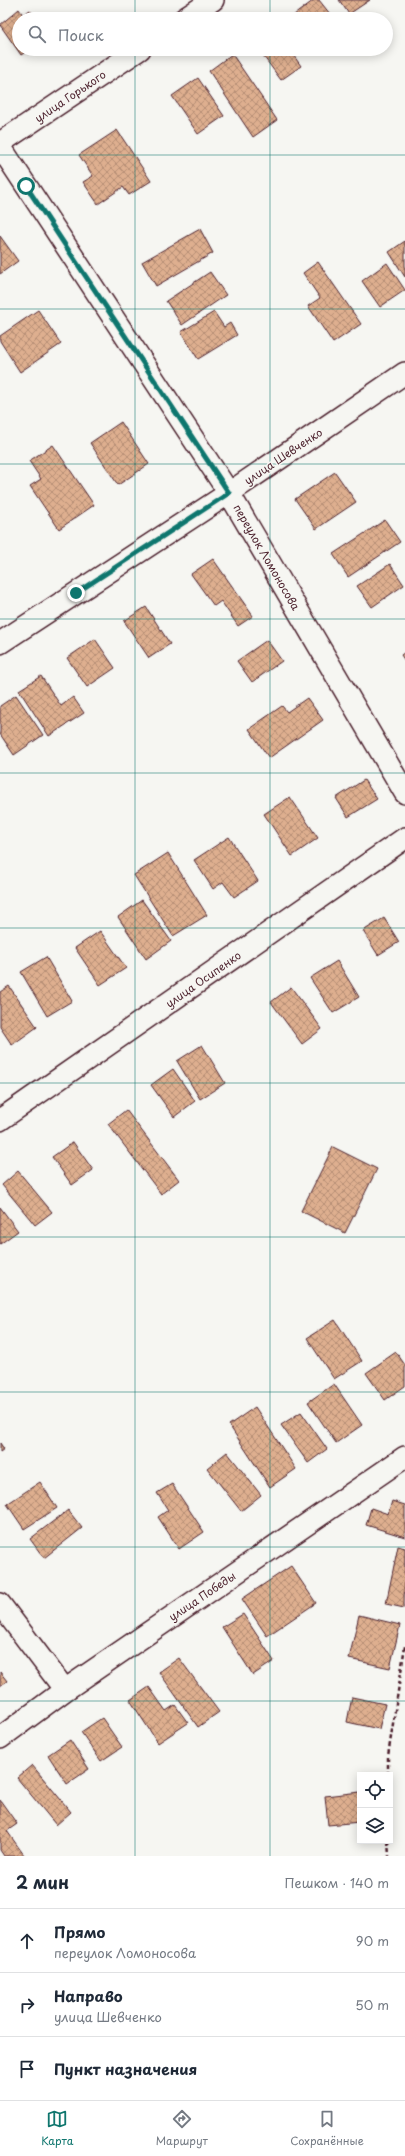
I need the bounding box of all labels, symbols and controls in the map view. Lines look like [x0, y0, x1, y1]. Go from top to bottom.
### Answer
search box [12, 12, 393, 56]
icon: search [26, 23, 48, 45]
text: Поиск [58, 23, 104, 46]
street label: улица Горького [31, 66, 109, 126]
route start [17, 177, 35, 195]
street label: улица Шевченко [240, 423, 326, 489]
street label: переулок Ломоносова [230, 501, 304, 613]
route end [67, 584, 85, 602]
street label: улица Осипенко [162, 947, 244, 1011]
street label: улица Победы [165, 1567, 239, 1625]
map controls [357, 1772, 393, 1844]
button: locate [357, 1772, 393, 1808]
button: layers [357, 1808, 393, 1844]
text: 2 мин [16, 1869, 69, 1895]
text: Пешком · 140 m [285, 1873, 389, 1892]
text: Прямо [54, 1920, 105, 1943]
icon: ahead [16, 1930, 38, 1952]
text: 90 m [356, 1931, 389, 1950]
text: переулок Ломоносова [54, 1943, 196, 1962]
text: Направо [54, 1984, 123, 2007]
icon: right [16, 1994, 38, 2016]
text: 50 m [355, 1995, 389, 2014]
text: улица Шевченко [54, 2007, 162, 2026]
text: Пункт назначения [54, 2057, 197, 2080]
icon: arrive [16, 2058, 38, 2080]
tab: Карта [41, 2108, 73, 2149]
tab: Маршрут [156, 2108, 208, 2149]
tab: Сохранённые [290, 2108, 364, 2149]

